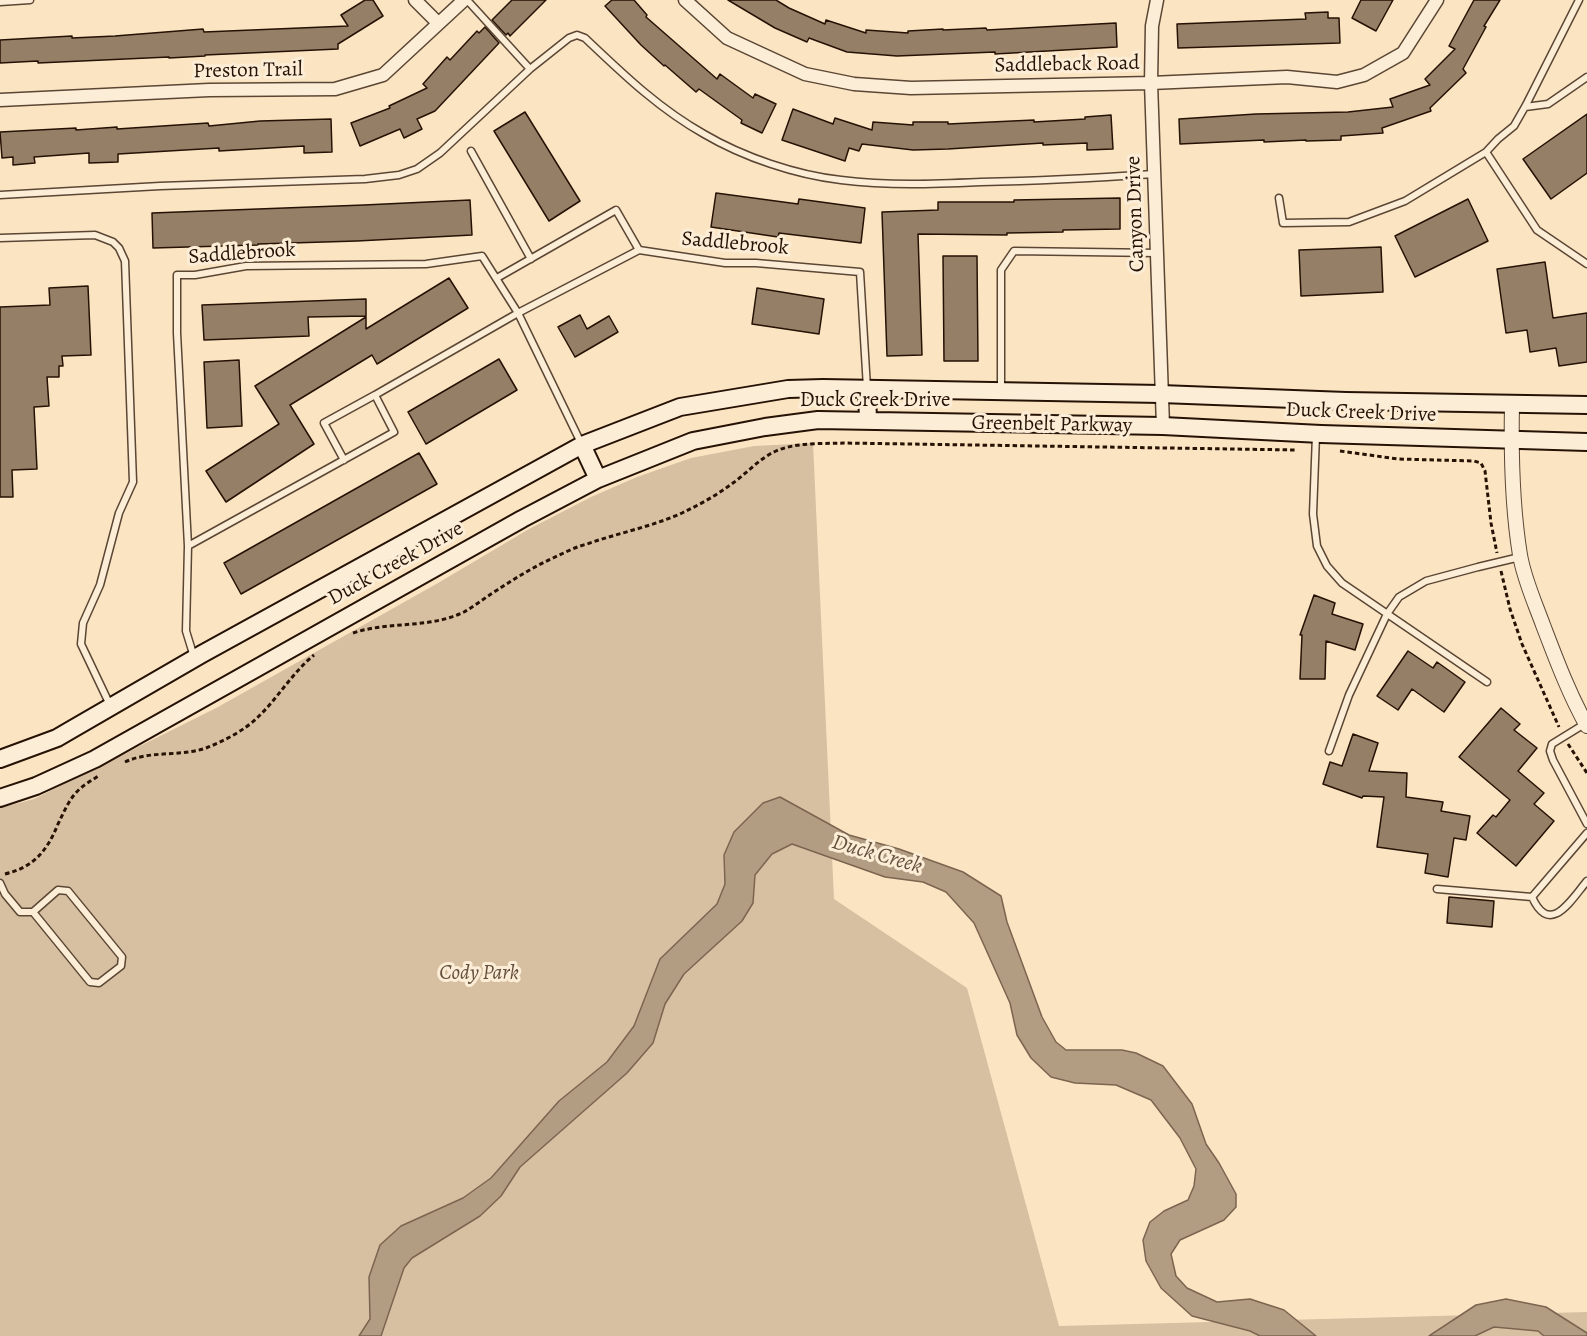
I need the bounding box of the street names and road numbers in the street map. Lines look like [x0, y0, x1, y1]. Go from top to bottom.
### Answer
street label: Saddleback Road [994, 51, 1140, 79]
street label: Preston Trail [193, 57, 303, 85]
street label: Canyon Drive [1121, 155, 1151, 273]
street label: Saddlebrook [680, 227, 790, 261]
street label: Saddlebrook [188, 238, 296, 270]
street label: Duck Creek Drive [800, 388, 950, 414]
street label: Duck Creek Drive [1285, 398, 1437, 428]
street label: Greenbelt Parkway [971, 411, 1133, 439]
street label: Duck Creek Drive [324, 516, 468, 612]

